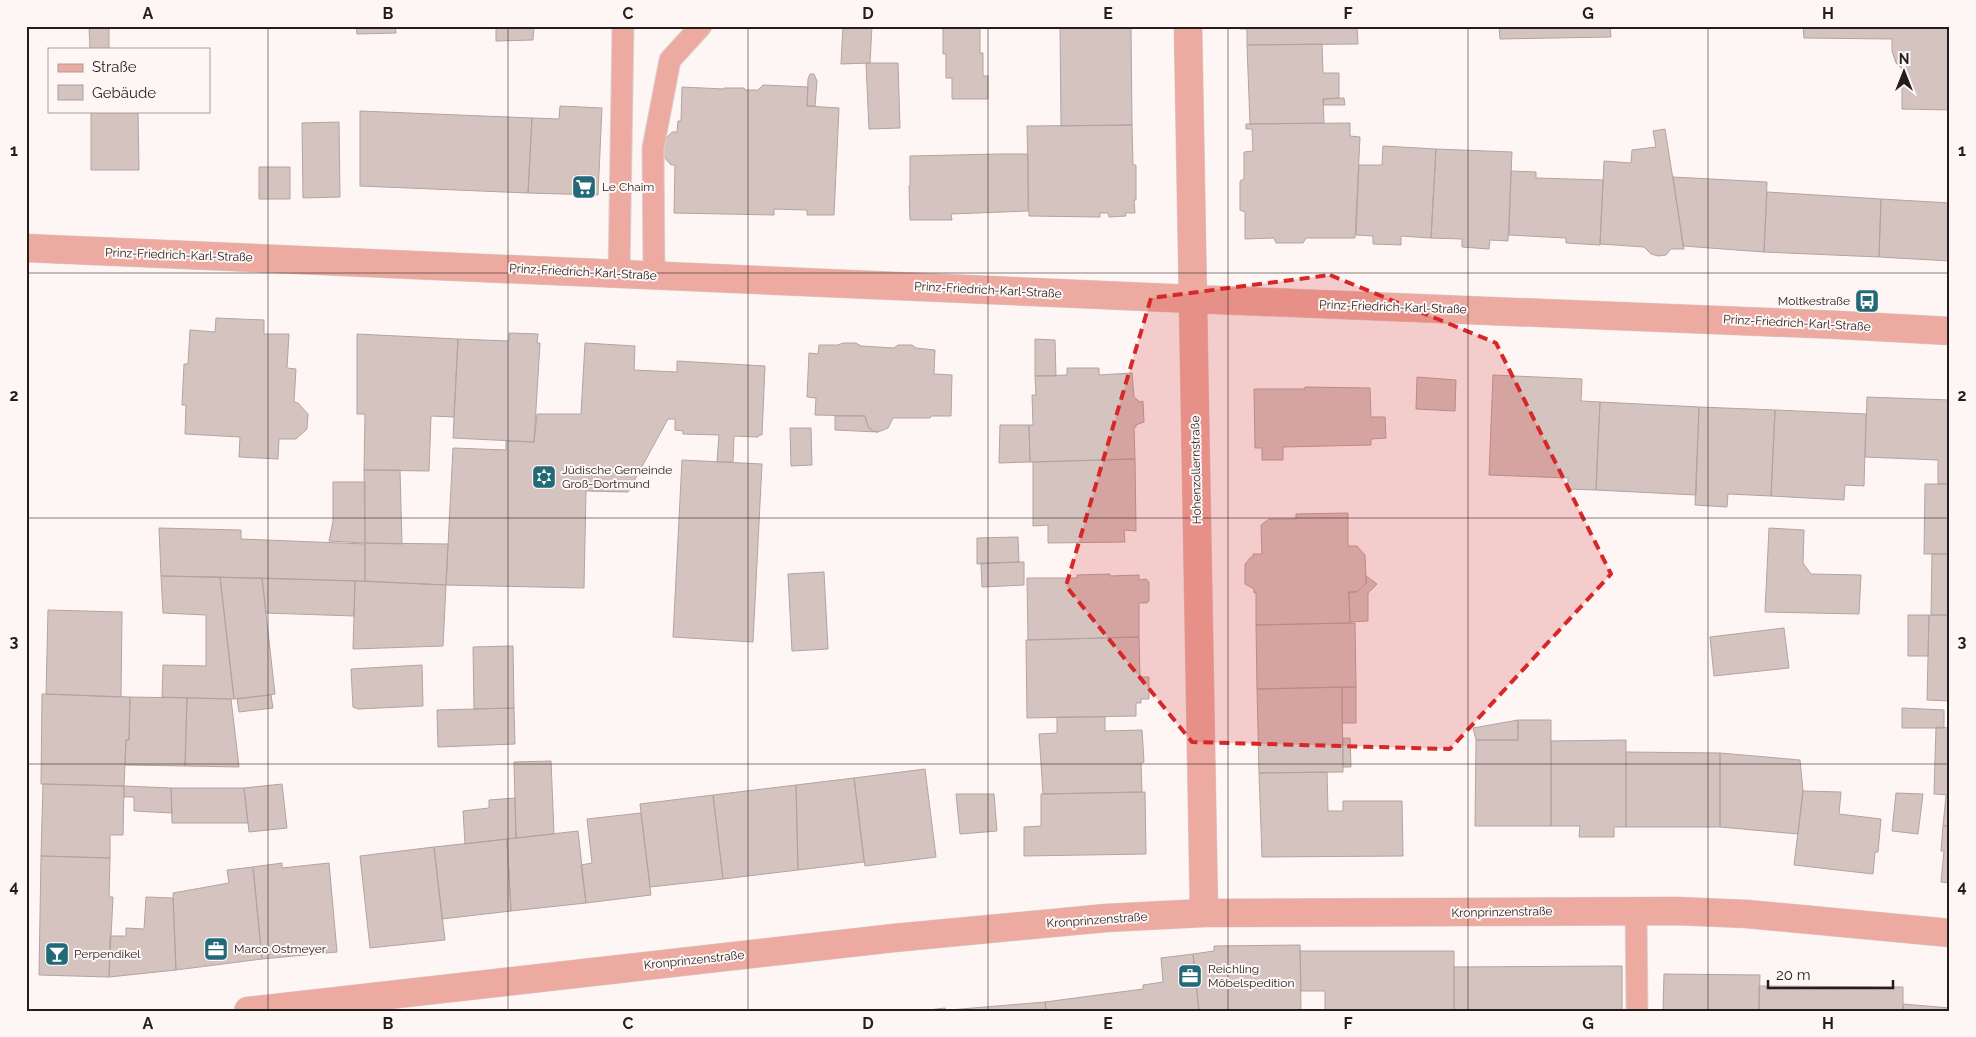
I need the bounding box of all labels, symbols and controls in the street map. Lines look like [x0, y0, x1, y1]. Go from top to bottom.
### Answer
text: A [143, 4, 154, 23]
text: B [383, 4, 394, 23]
text: C [623, 4, 634, 23]
text: D [862, 4, 874, 23]
text: E [1103, 4, 1113, 23]
text: F [1343, 4, 1353, 23]
text: G [1582, 4, 1594, 23]
text: H [1822, 4, 1834, 23]
legend [48, 48, 210, 112]
north arrow [1878, 48, 1928, 98]
text: N [1899, 51, 1909, 67]
text: Straße [92, 58, 137, 76]
text: Gebäude [92, 84, 156, 102]
text: 1 [10, 141, 18, 160]
text: 1 [1958, 141, 1966, 160]
supermarket icon: Le Chaim [571, 174, 597, 200]
place label: Le Chaim [602, 180, 654, 194]
street label: Prinz-Friedrich-Karl-Straße [105, 245, 253, 265]
street label: Prinz-Friedrich-Karl-Straße [509, 261, 657, 283]
street label: Prinz-Friedrich-Karl-Straße [914, 279, 1062, 301]
bus stop icon: Moltkestraße [1854, 288, 1880, 314]
place label: Moltkestraße [1778, 294, 1850, 308]
street label: Prinz-Friedrich-Karl-Straße [1319, 297, 1467, 317]
street label: Prinz-Friedrich-Karl-Straße [1723, 312, 1871, 334]
text: 2 [9, 386, 19, 405]
text: 2 [1957, 386, 1967, 405]
street label: Hohenzollernstraße [1188, 415, 1204, 525]
place label: Jüdische Gemeinde Groß-Dortmund [562, 463, 672, 491]
synagogue icon: Jüdische Gemeinde Groß-Dortmund [531, 464, 557, 490]
text: 3 [10, 632, 19, 651]
text: 3 [1958, 632, 1967, 651]
text: 4 [9, 877, 19, 896]
text: 4 [1957, 877, 1967, 896]
street label: Kronprinzenstraße [1451, 904, 1553, 920]
street label: Kronprinzenstraße [1046, 909, 1148, 931]
office icon: Marco Ostmeyer [203, 936, 229, 962]
bar icon: Perpendikel [44, 941, 70, 967]
place label: Marco Ostmeyer [234, 942, 327, 956]
place label: Perpendikel [74, 947, 141, 961]
street label: Kronprinzenstraße [643, 948, 745, 972]
scale bar [1768, 957, 1894, 989]
place label: Reichling Möbelspedition [1208, 962, 1294, 990]
office icon: Reichling Möbelspedition [1177, 963, 1203, 989]
text: 20 m [1776, 966, 1811, 984]
text: A [143, 1014, 154, 1033]
text: B [383, 1014, 394, 1033]
text: C [623, 1014, 634, 1033]
text: D [862, 1014, 874, 1033]
text: E [1103, 1014, 1113, 1033]
text: F [1343, 1014, 1353, 1033]
text: G [1582, 1014, 1594, 1033]
text: H [1822, 1014, 1834, 1033]

